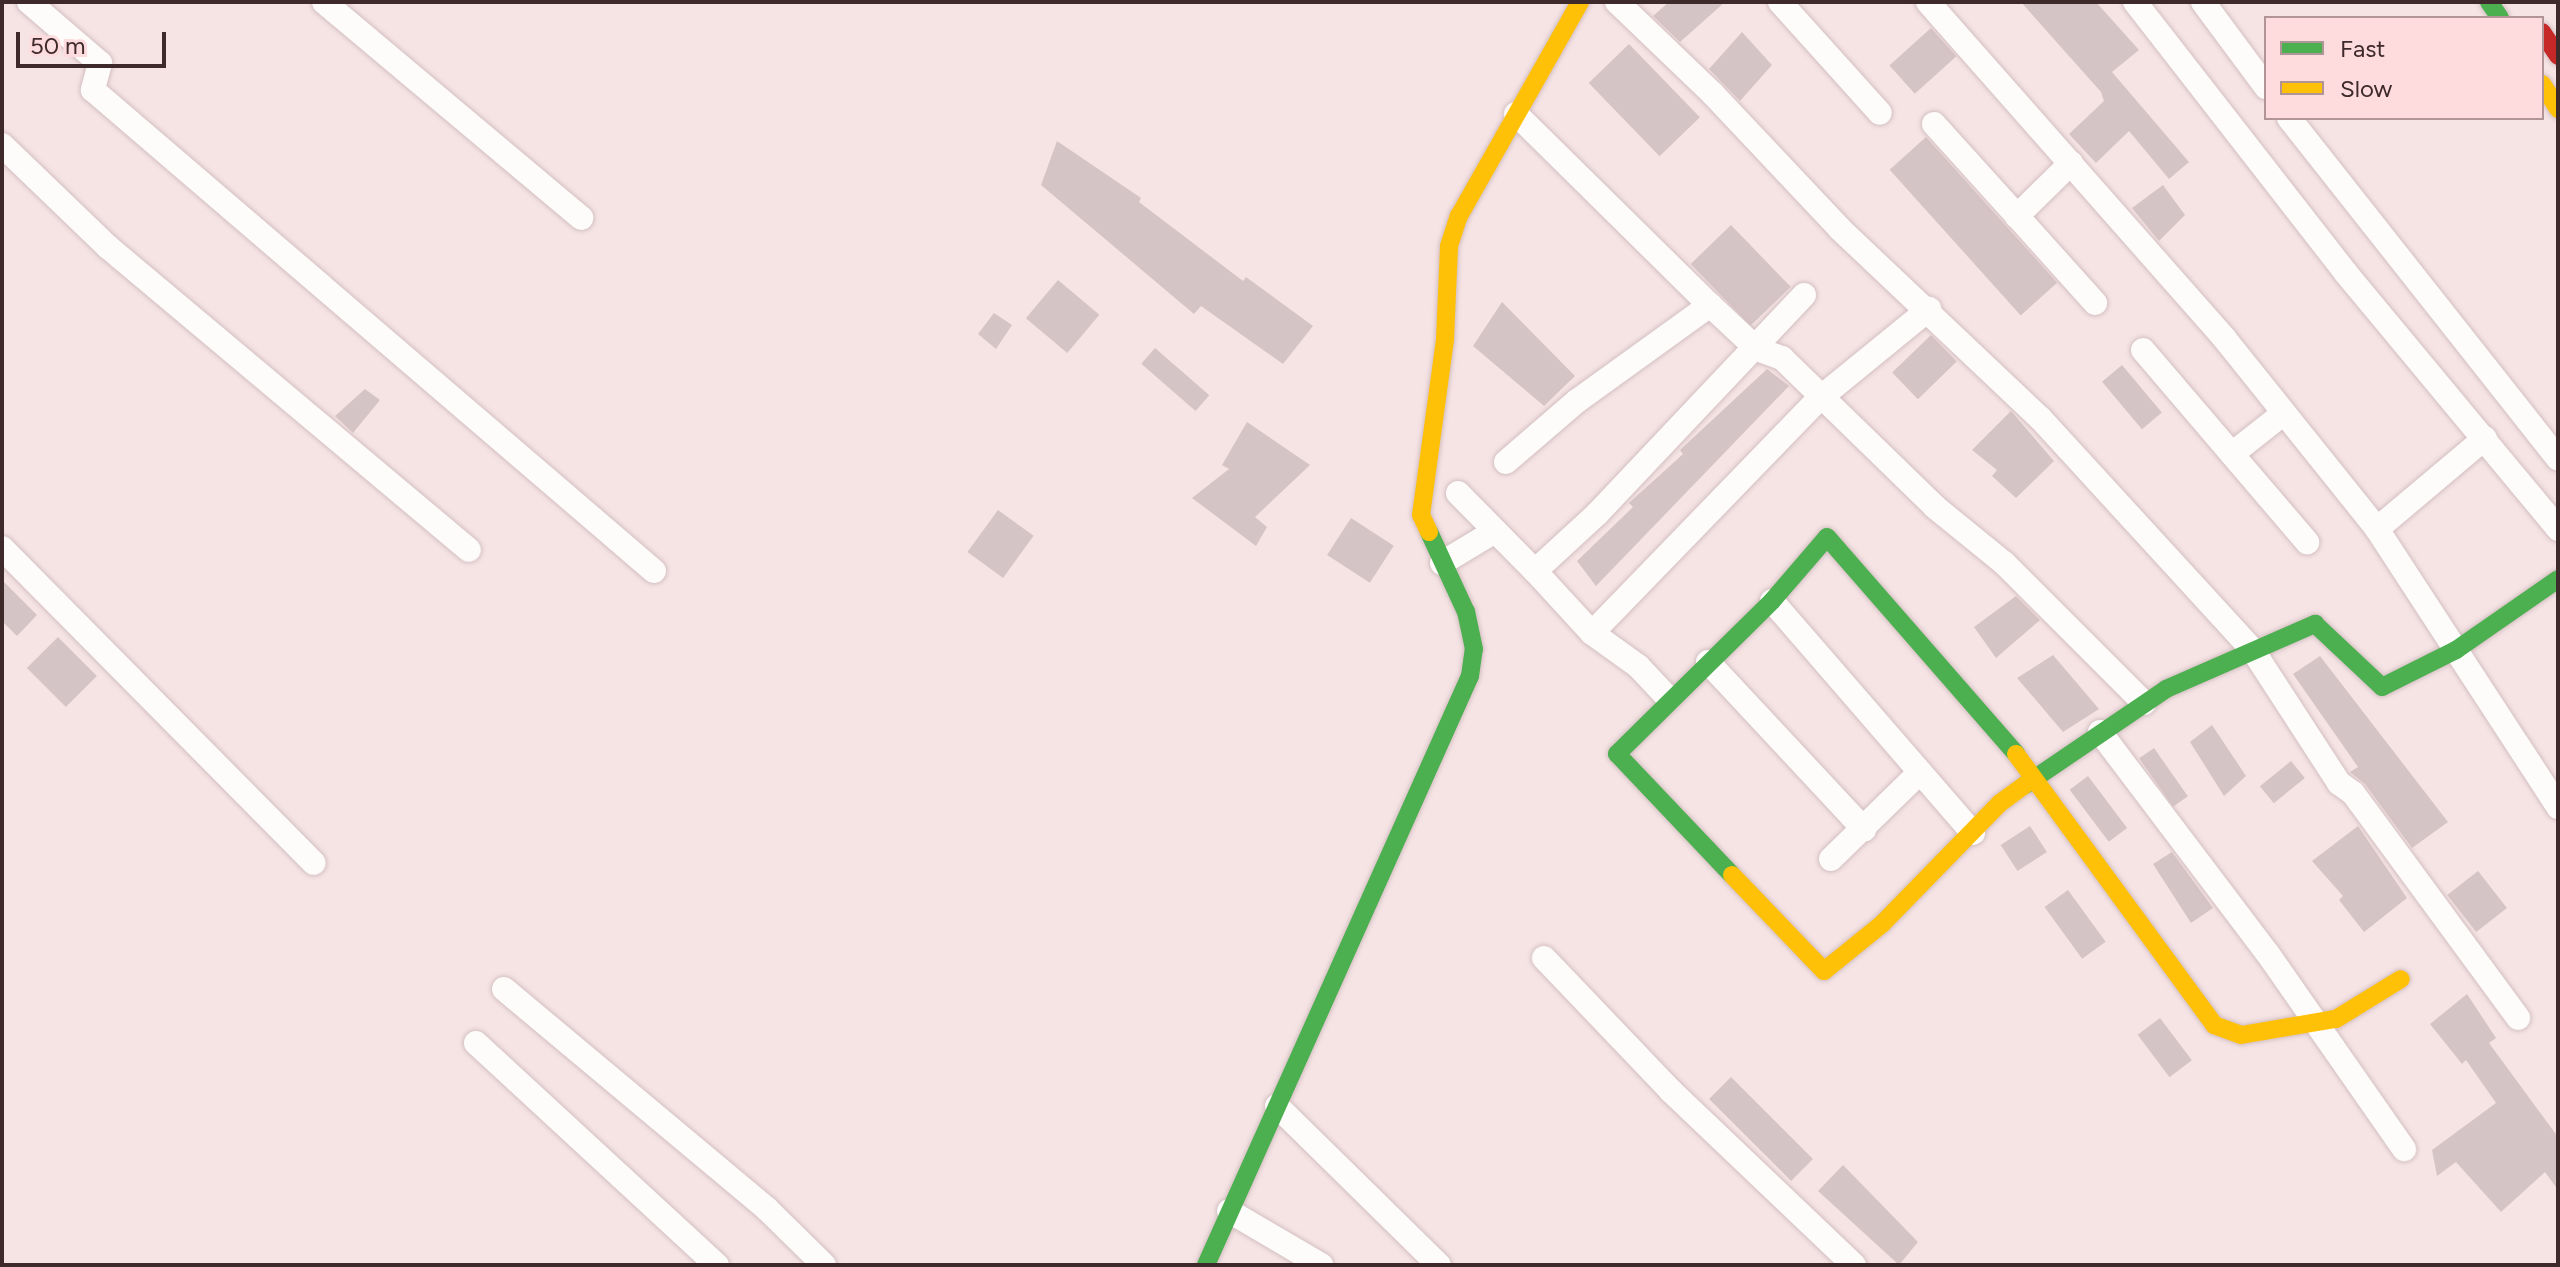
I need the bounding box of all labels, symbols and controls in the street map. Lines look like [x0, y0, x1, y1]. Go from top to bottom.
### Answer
scale bar [20, 16, 170, 66]
legend [2264, 16, 2544, 120]
text: 50 m [30, 31, 86, 60]
text: Fast [2340, 34, 2385, 63]
text: Slow [2340, 74, 2392, 103]

